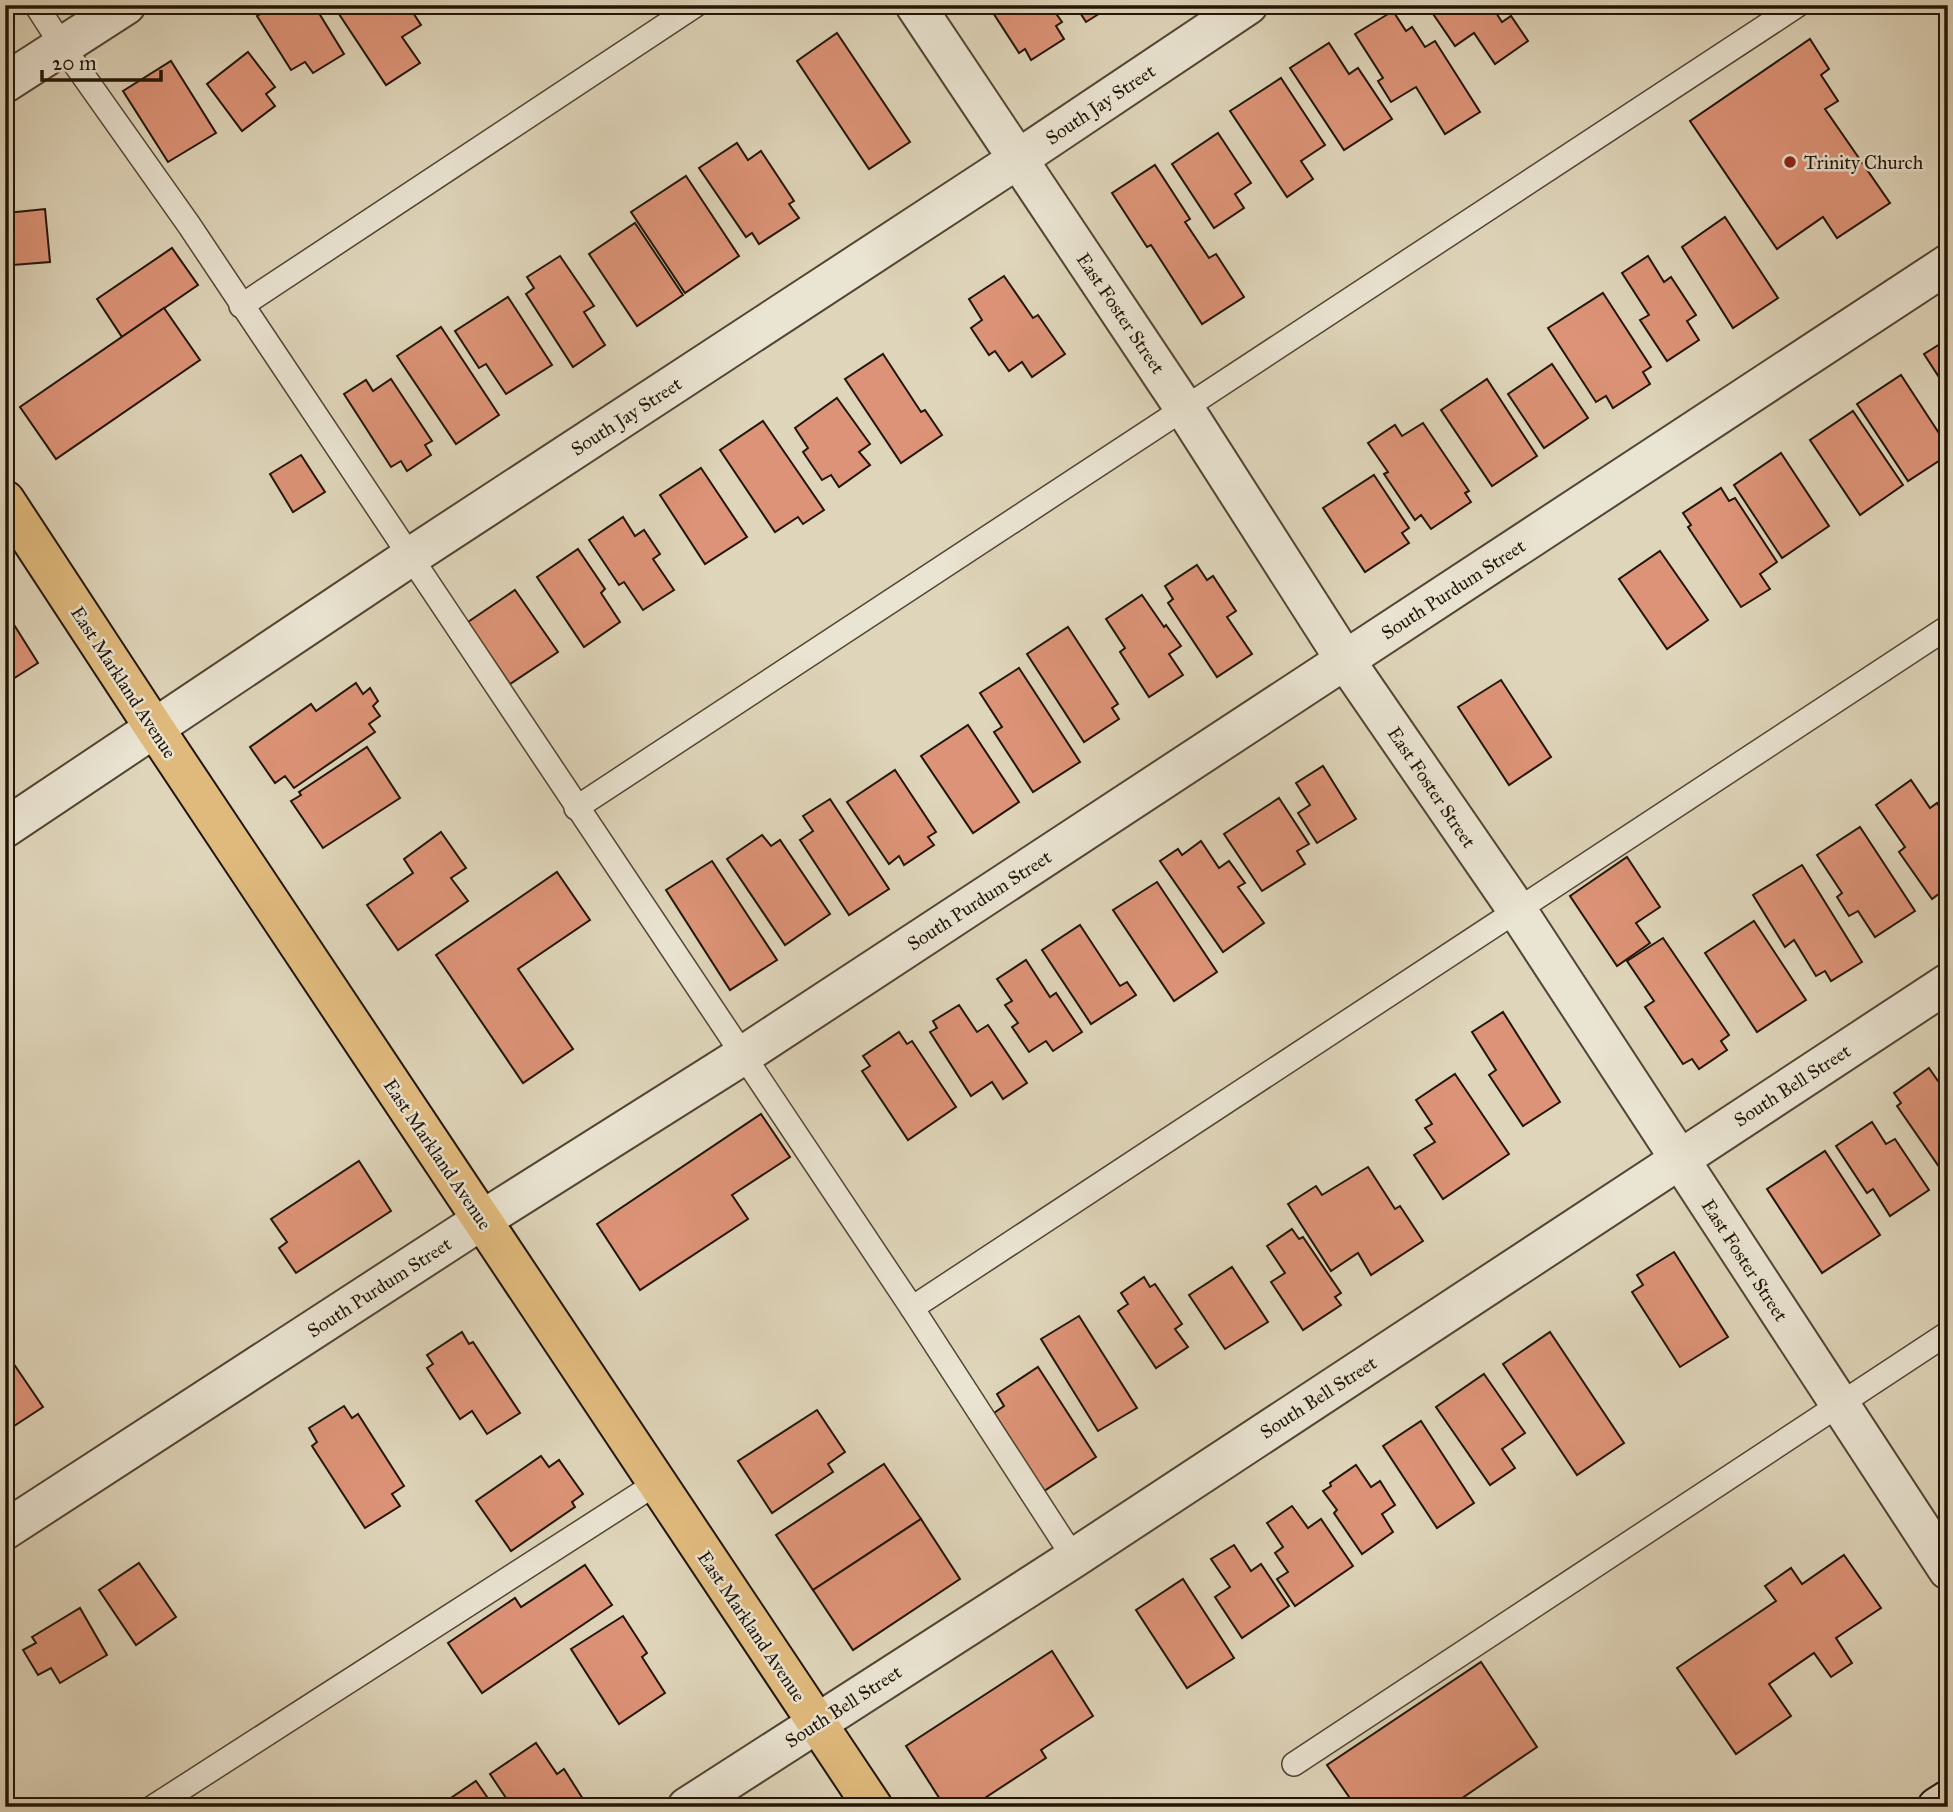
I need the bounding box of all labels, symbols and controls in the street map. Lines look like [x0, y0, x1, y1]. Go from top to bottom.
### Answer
scale bar [42, 38, 161, 82]
text: 20 m [52, 50, 97, 76]
street label: South Jay Street [1041, 59, 1160, 150]
place label: Trinity Church [1804, 151, 1924, 174]
marker: Trinity Church [1782, 154, 1798, 170]
street label: East Foster Street [1072, 248, 1170, 378]
street label: South Jay Street [567, 372, 687, 462]
street label: South Purdum Street [1377, 534, 1530, 645]
street label: East Markland Avenue [66, 602, 181, 763]
street label: East Foster Street [1383, 722, 1481, 852]
street label: South Purdum Street [903, 845, 1056, 956]
street label: South Bell Street [1730, 1039, 1855, 1132]
street label: East Markland Avenue [379, 1075, 497, 1234]
street label: East Foster Street [1697, 1195, 1793, 1326]
street label: South Purdum Street [303, 1232, 456, 1343]
street label: South Bell Street [1256, 1351, 1381, 1444]
street label: East Markland Avenue [693, 1547, 811, 1706]
street label: South Bell Street [781, 1660, 906, 1753]

